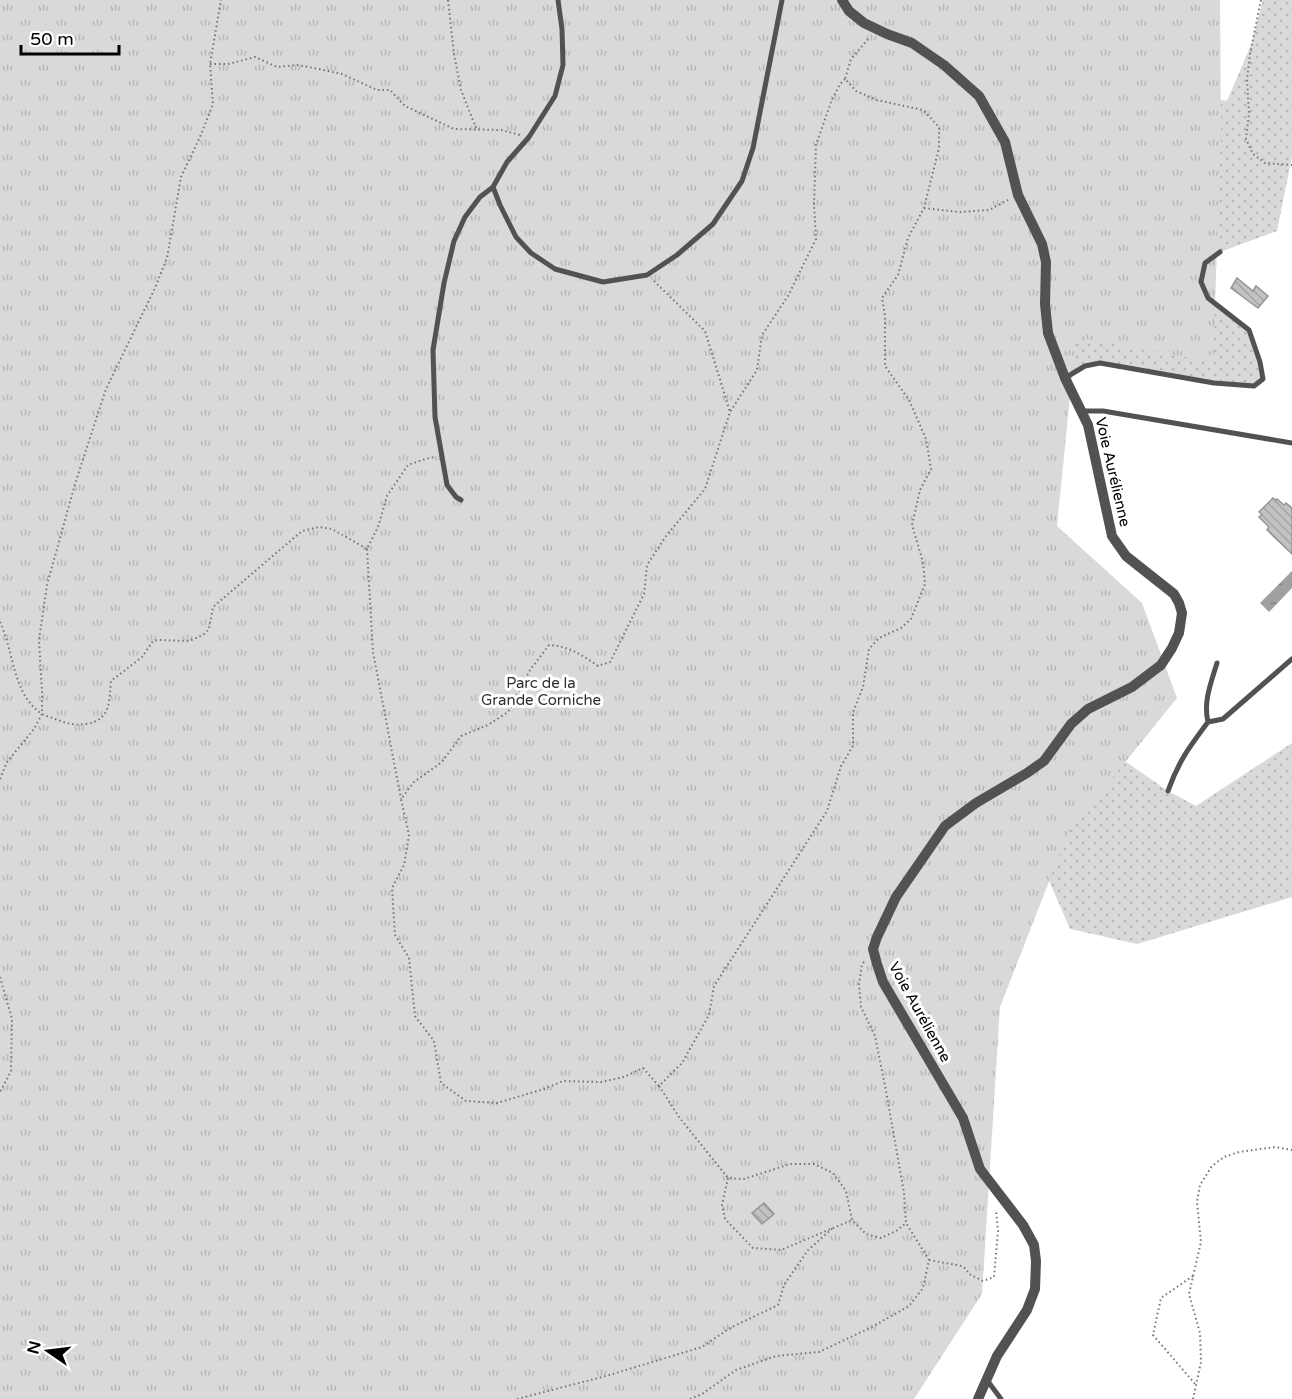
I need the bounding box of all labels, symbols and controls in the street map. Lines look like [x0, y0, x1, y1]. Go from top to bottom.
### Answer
scale bar [21, 18, 118, 56]
text: 50 m [30, 28, 74, 50]
street label: Voie Aurélienne [1092, 416, 1134, 528]
park label: Parc de la Grande Corniche [481, 674, 601, 709]
street label: Voie Aurélienne [885, 959, 955, 1065]
north arrow [18, 1321, 78, 1381]
text: N [23, 1339, 46, 1356]

